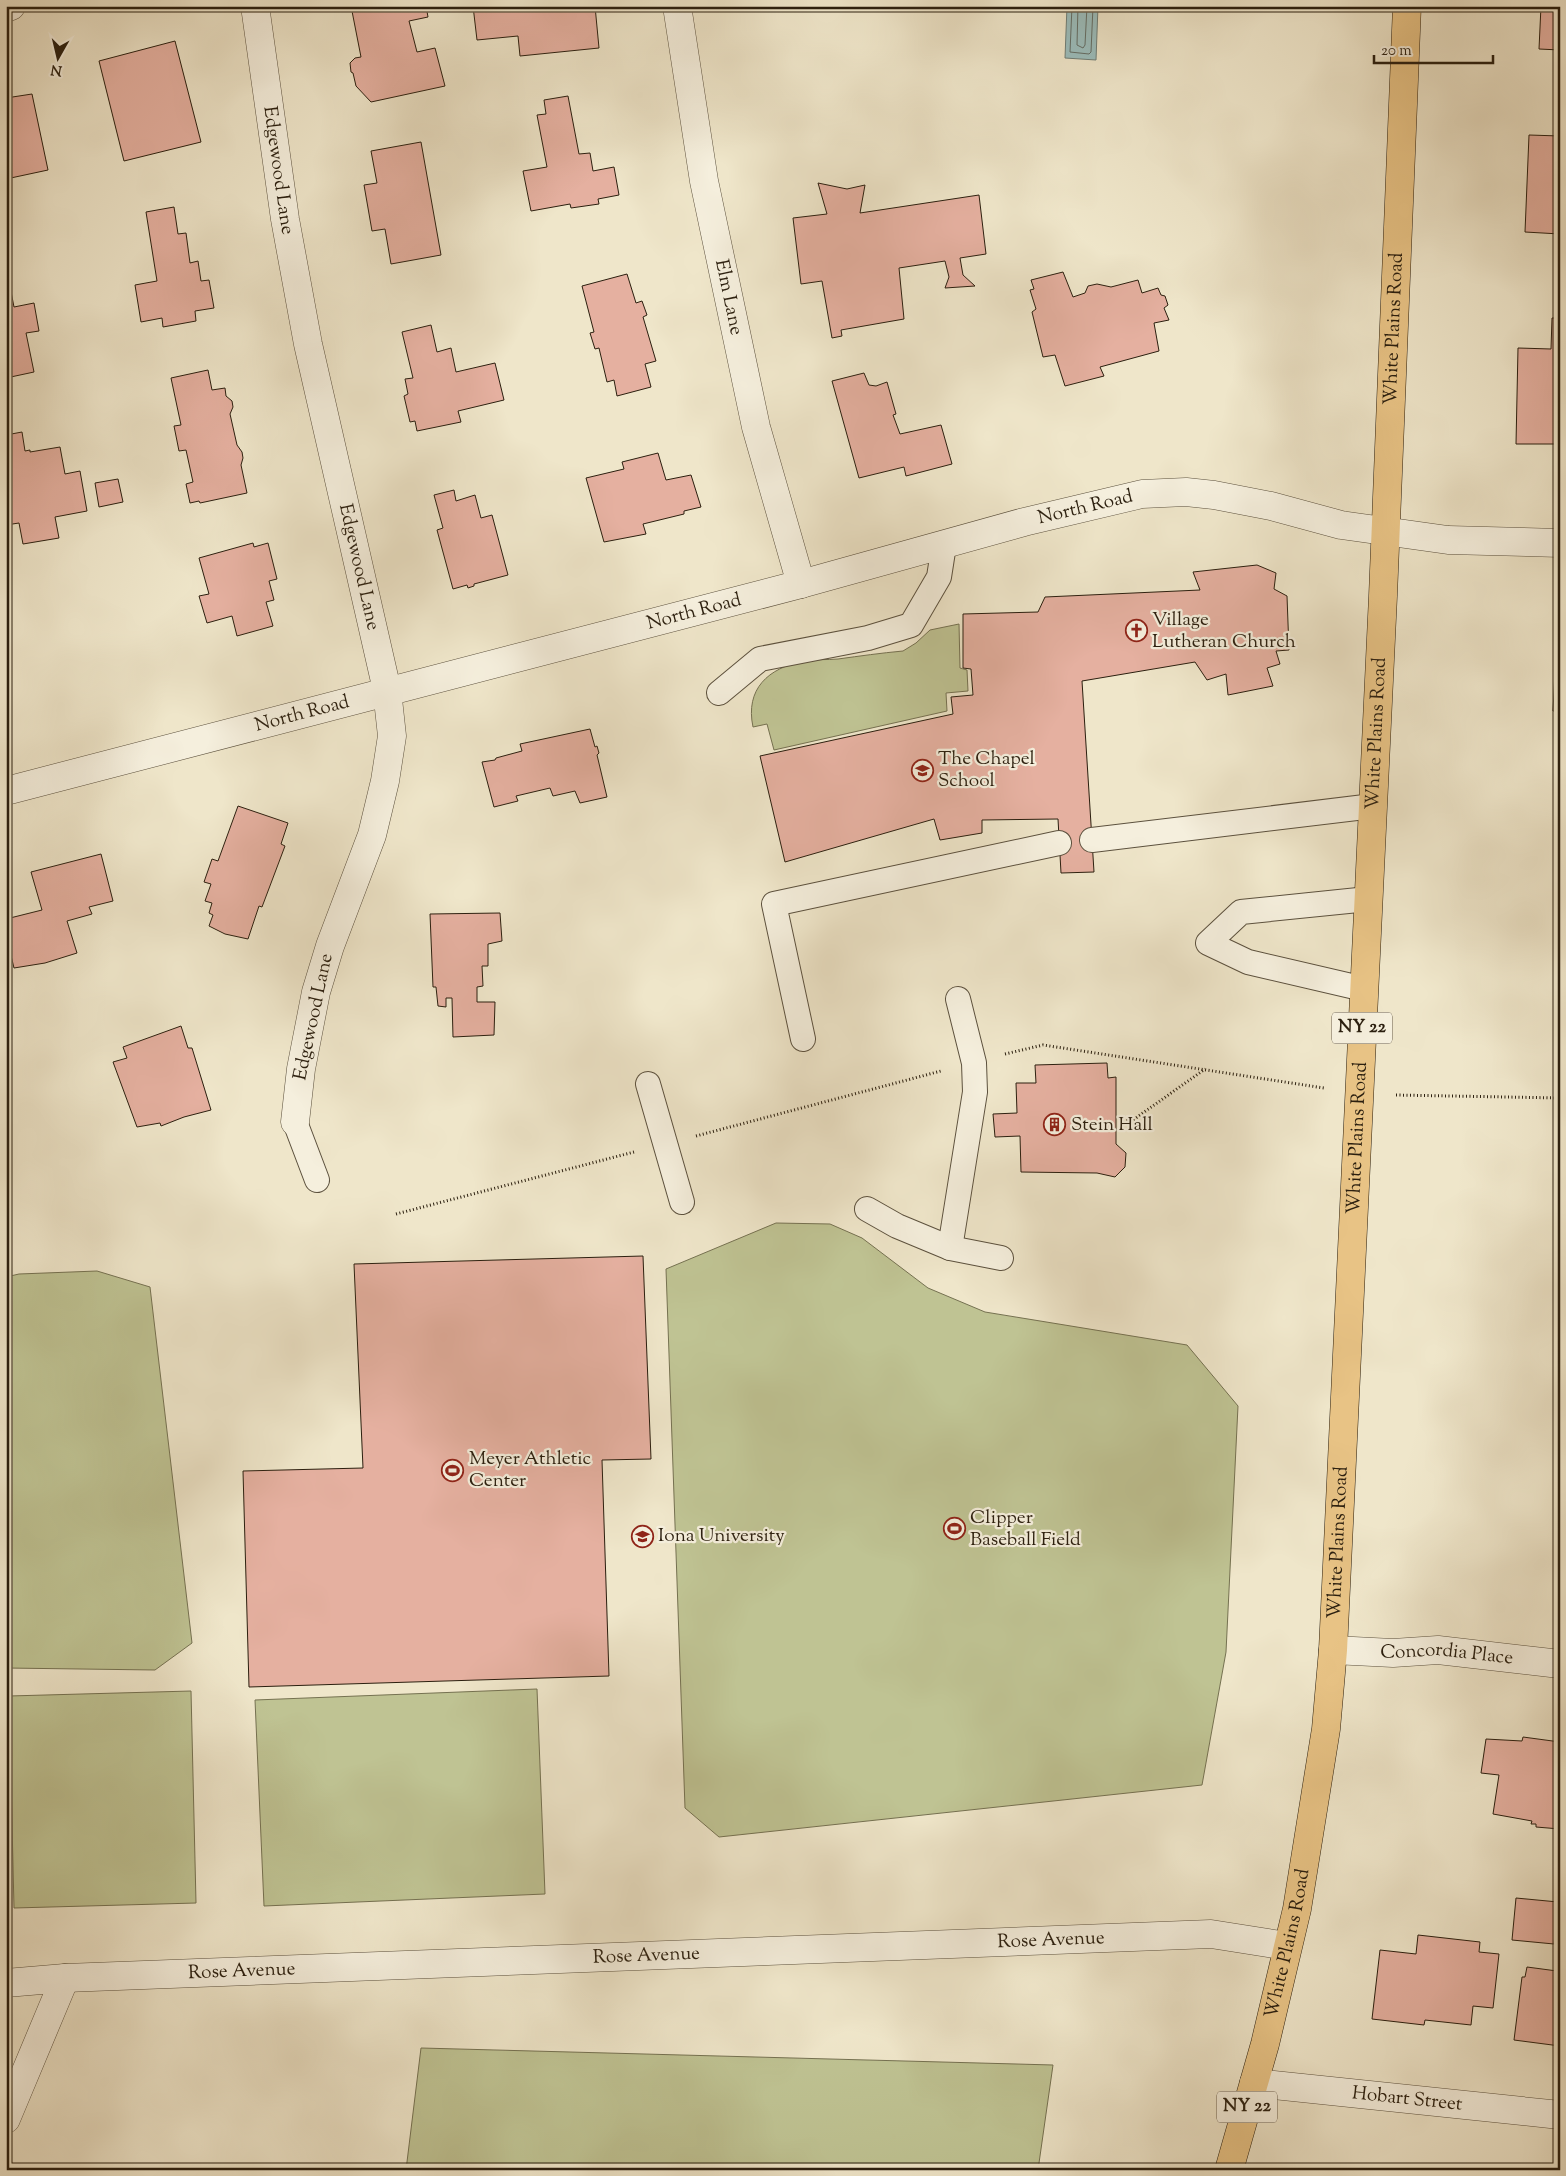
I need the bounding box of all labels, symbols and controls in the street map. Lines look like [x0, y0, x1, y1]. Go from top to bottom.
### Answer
north arrow [32, 32, 82, 82]
scale bar [1374, 32, 1492, 64]
text: 20 m [1381, 41, 1412, 62]
text: N [50, 58, 63, 80]
street label: Edgewood Lane [256, 105, 301, 237]
street label: White Plains Road [1377, 252, 1410, 406]
street label: Elm Lane [707, 257, 750, 338]
street label: North Road [1035, 483, 1136, 532]
street label: Edgewood Lane [331, 501, 387, 633]
street label: North Road [644, 587, 745, 637]
place label: Village Lutheran Church [1152, 607, 1296, 656]
church icon: Village Lutheran Church [1124, 619, 1148, 643]
street label: White Plains Road [1359, 656, 1394, 810]
street label: North Road [252, 689, 353, 739]
place label: The Chapel School [938, 746, 1035, 795]
school or university icon: The Chapel School [910, 758, 934, 782]
street label: Edgewood Lane [287, 951, 341, 1083]
road number: NY 22 [1332, 1012, 1392, 1044]
street label: White Plains Road [1340, 1061, 1374, 1215]
place label: Stein Hall [1071, 1112, 1153, 1139]
building icon: Stein Hall [1043, 1113, 1067, 1137]
place label: Meyer Athletic Center [469, 1446, 591, 1495]
sports icon: Meyer Athletic Center [441, 1458, 465, 1482]
street label: White Plains Road [1321, 1465, 1355, 1619]
place label: Clipper Baseball Field [970, 1505, 1081, 1554]
sports icon: Clipper Baseball Field [942, 1517, 966, 1541]
place label: Iona University [658, 1523, 785, 1550]
school or university icon: Iona University [630, 1524, 654, 1548]
street label: Concordia Place [1380, 1636, 1515, 1672]
street label: White Plains Road [1258, 1867, 1317, 2021]
street label: Rose Avenue [997, 1925, 1105, 1956]
street label: Rose Avenue [592, 1940, 701, 1971]
street label: Rose Avenue [187, 1956, 296, 1987]
street label: Hobart Street [1351, 2080, 1464, 2118]
road number: NY 22 [1217, 2092, 1277, 2122]

